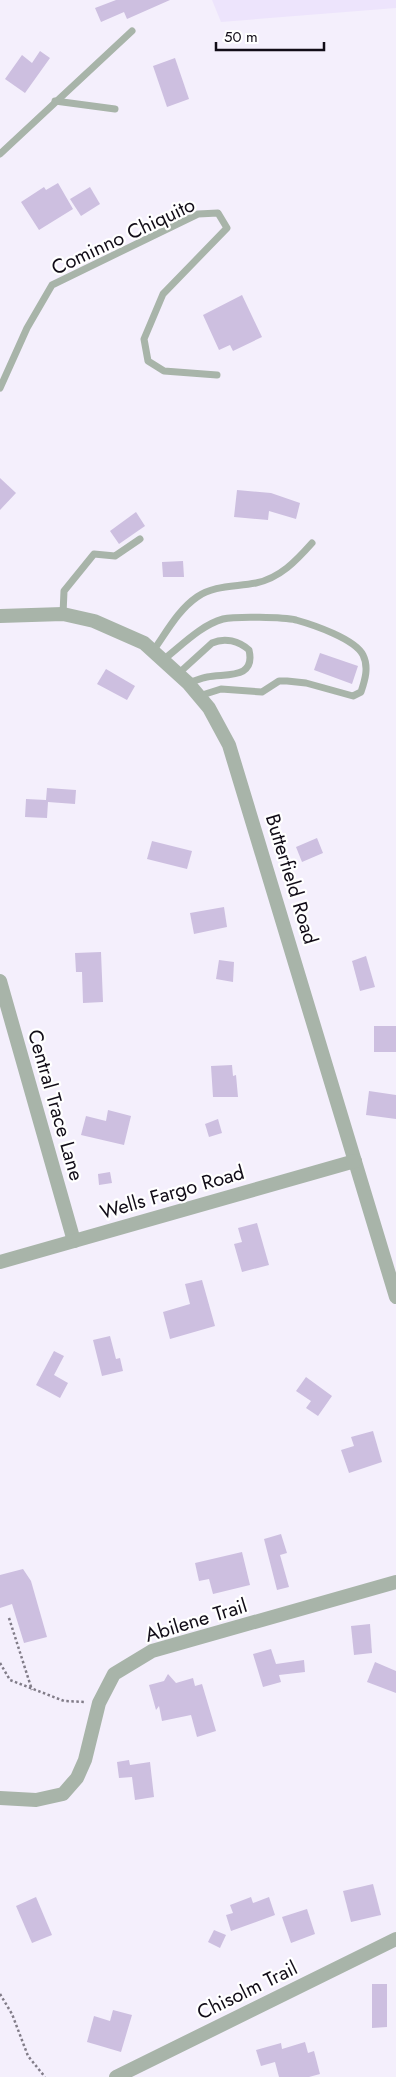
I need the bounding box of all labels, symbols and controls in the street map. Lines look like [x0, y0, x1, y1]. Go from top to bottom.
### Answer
scale bar [216, 20, 324, 52]
text: 50 m [224, 26, 258, 48]
street label: Cominno Chiquito [47, 190, 200, 282]
street label: Butterfield Road [258, 810, 325, 948]
street label: Central Trace Lane [20, 1026, 91, 1184]
street label: Wells Fargo Road [97, 1158, 248, 1227]
street label: Abilene Trail [141, 1591, 251, 1650]
street label: Chisolm Trail [192, 1954, 302, 2027]

